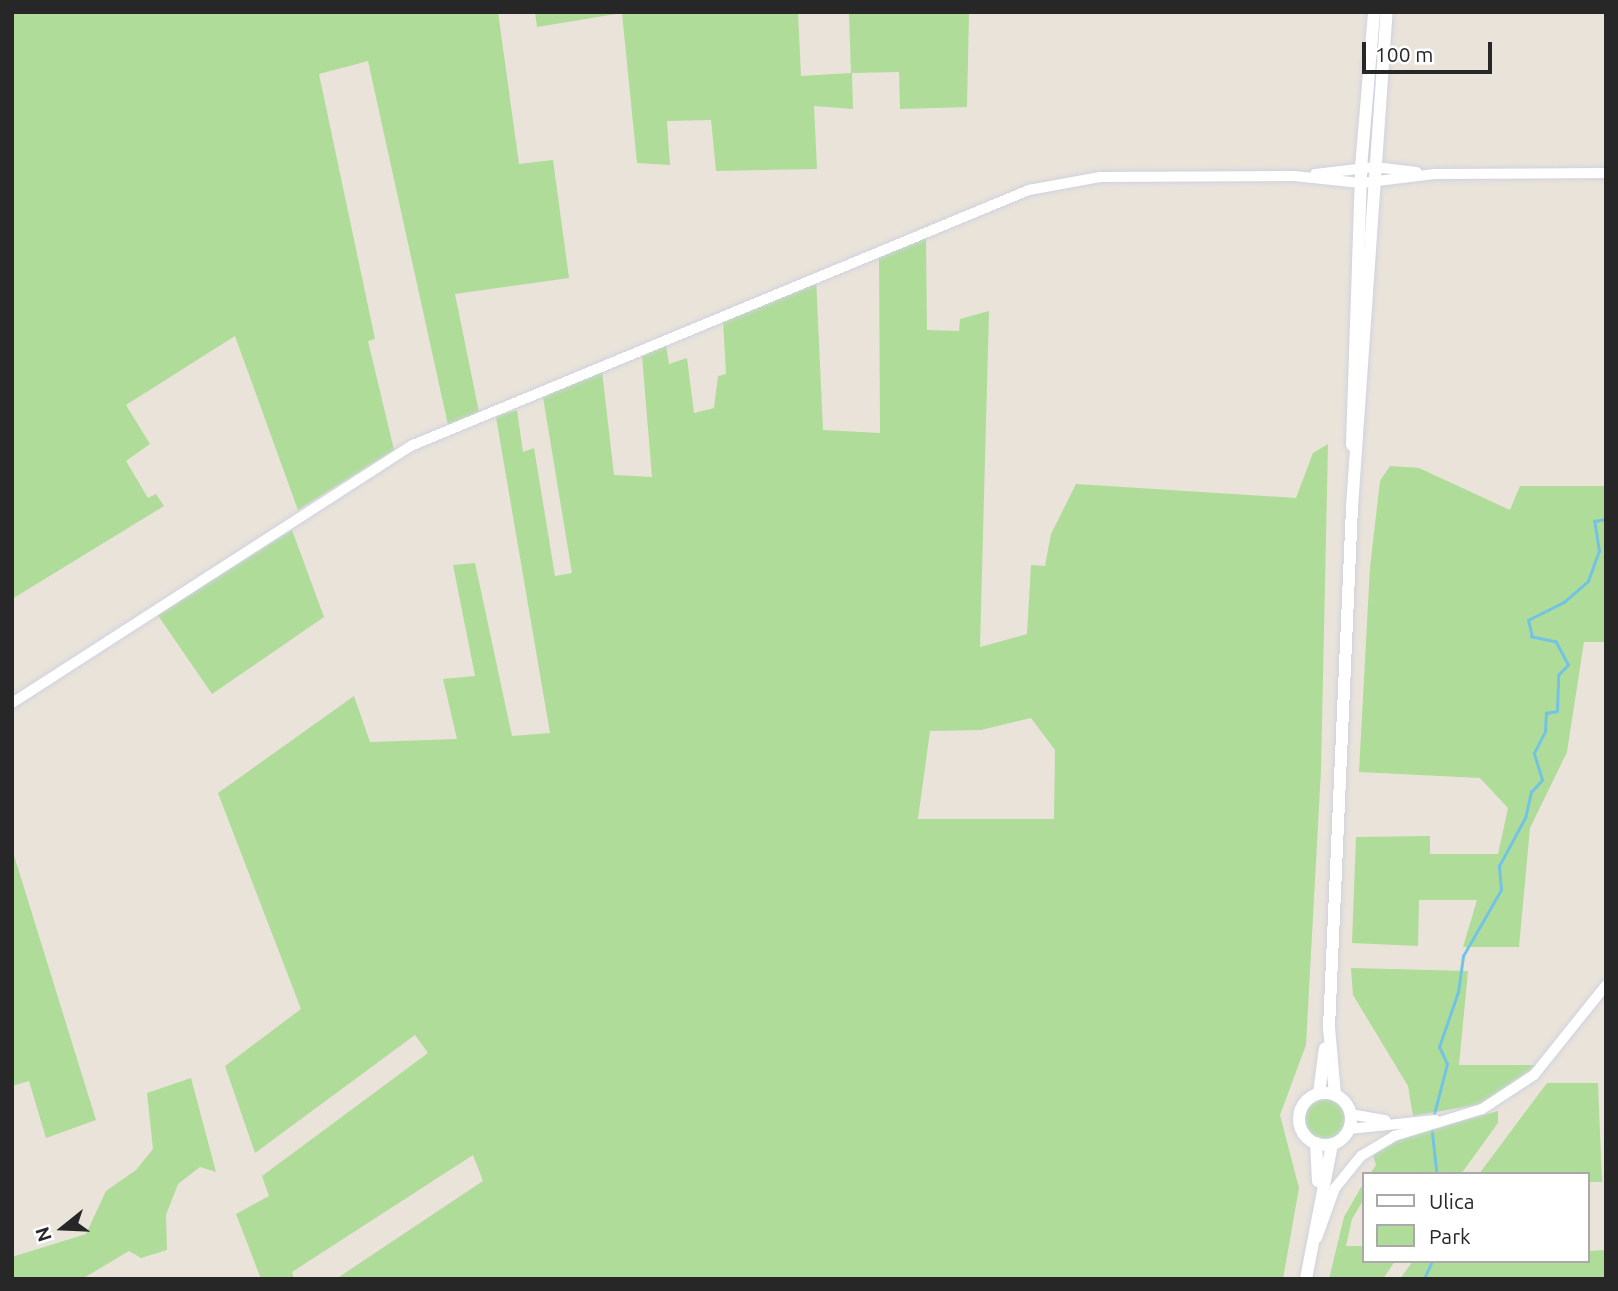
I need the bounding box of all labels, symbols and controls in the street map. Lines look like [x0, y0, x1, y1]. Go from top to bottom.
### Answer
scale bar [1366, 28, 1496, 72]
text: 100 m [1375, 42, 1433, 66]
legend [1362, 1172, 1590, 1263]
text: Ulica [1429, 1189, 1474, 1213]
north arrow [28, 1193, 98, 1263]
text: N [30, 1224, 56, 1245]
text: Park [1429, 1224, 1471, 1248]

